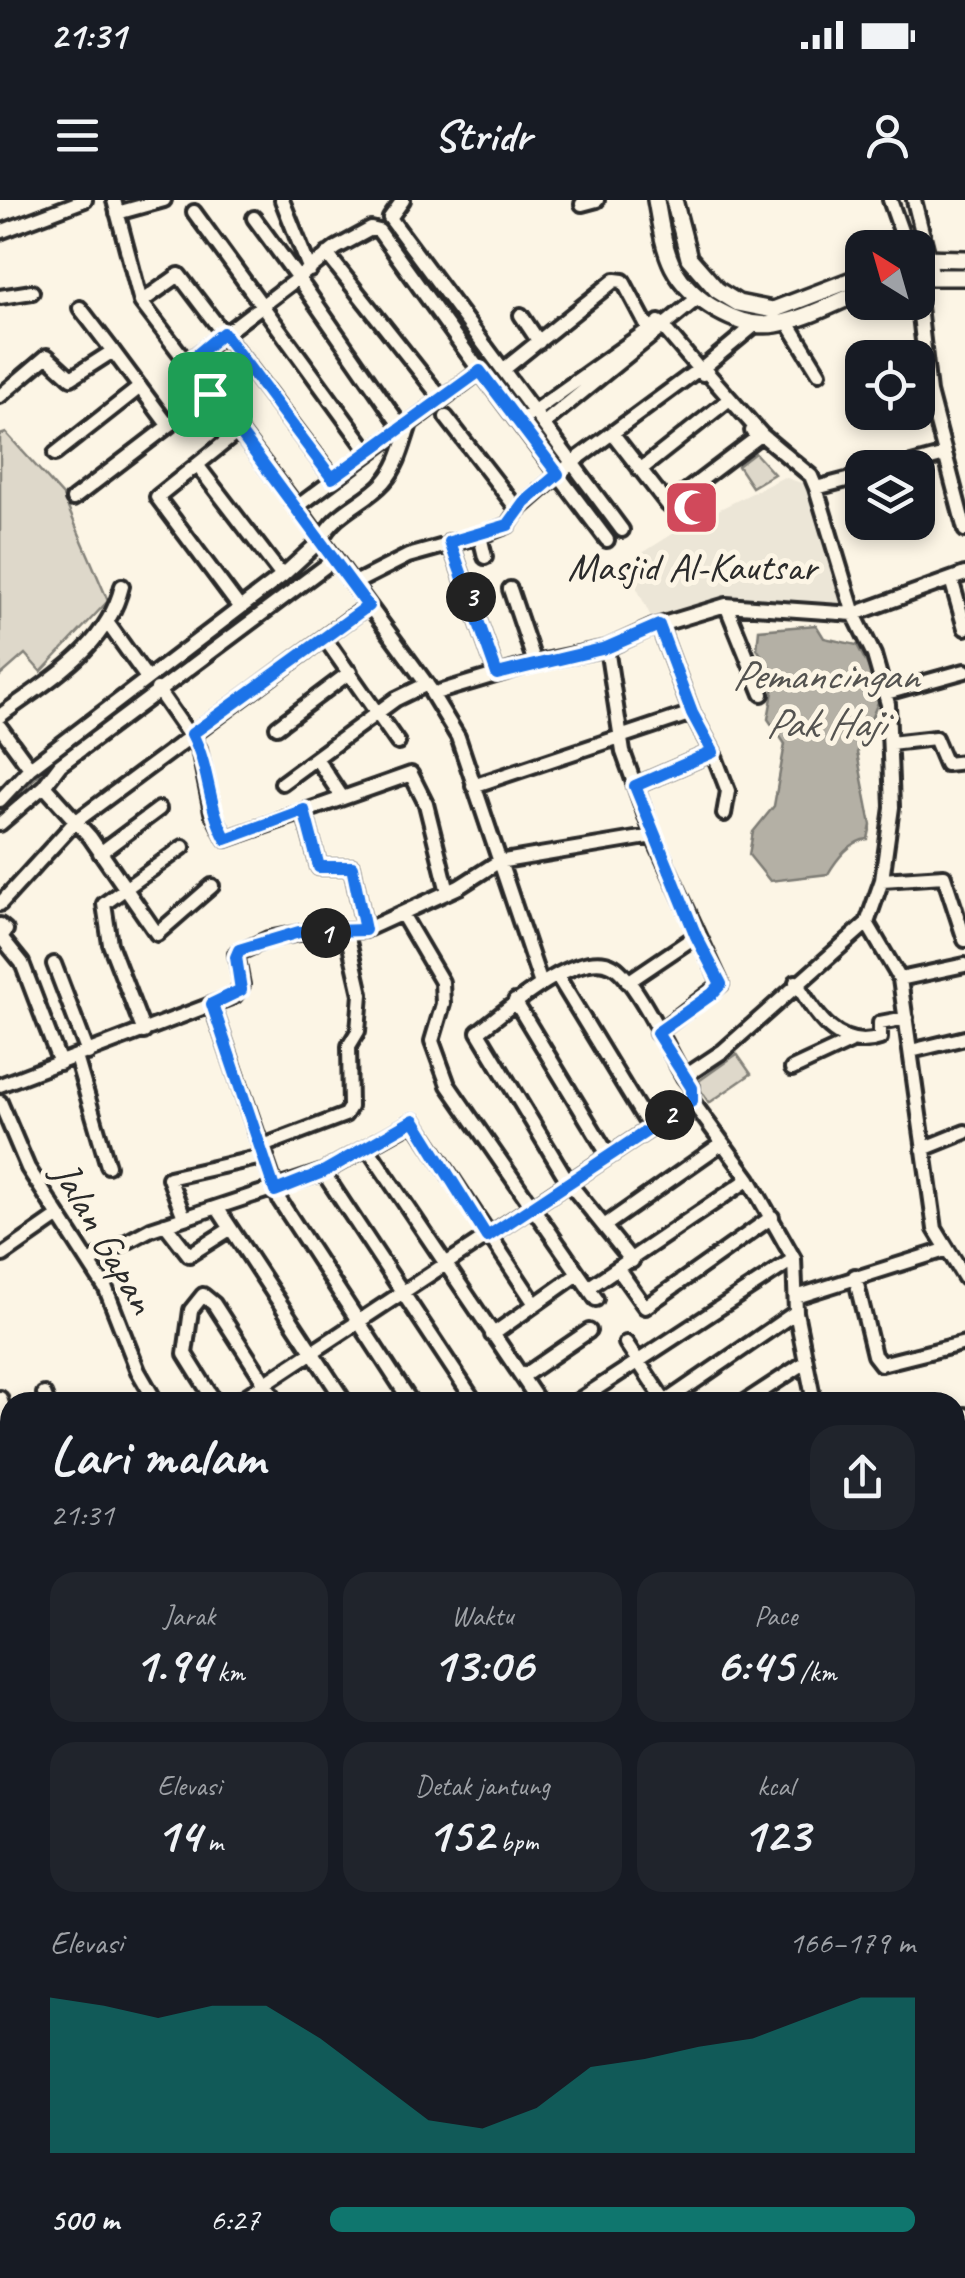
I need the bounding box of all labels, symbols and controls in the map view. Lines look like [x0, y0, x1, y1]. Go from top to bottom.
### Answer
text: 21:31 [50, 12, 126, 59]
text: Stridr [434, 107, 531, 164]
icon: menu [50, 108, 105, 163]
icon: person [860, 108, 915, 163]
north arrow [845, 230, 935, 320]
map controls [845, 230, 935, 540]
button: locate [845, 340, 935, 430]
pin [168, 352, 253, 437]
icon: arrive [183, 367, 238, 422]
button: layers [845, 450, 935, 540]
mosque icon: Masjid Al-Kautsar [662, 477, 722, 537]
place label: Masjid Al-Kautsar [567, 542, 820, 592]
pin: 3 [446, 572, 496, 622]
text: 3 [465, 579, 477, 614]
water label: Pemancingan Pak Haji [732, 649, 922, 750]
pin: 1 [301, 908, 351, 958]
text: 1 [320, 915, 332, 950]
pin: 2 [645, 1090, 695, 1140]
text: 2 [664, 1097, 676, 1132]
street label: Jalan Gapan [40, 1151, 168, 1323]
text: Lari malam [50, 1421, 264, 1491]
button: share [810, 1425, 915, 1530]
text: 21:31 [50, 1494, 114, 1535]
text: Jarak [163, 1598, 215, 1633]
text: Waktu [451, 1598, 514, 1633]
text: Pace [754, 1598, 797, 1633]
text: 1.94 [134, 1633, 211, 1696]
text: 13:06 [432, 1633, 533, 1696]
text: 6:45 [715, 1633, 793, 1696]
text: km [211, 1654, 245, 1689]
text: /km [793, 1654, 836, 1689]
text: Elevasi [157, 1768, 221, 1803]
text: Detak jantung [415, 1768, 550, 1803]
text: kcal [757, 1768, 794, 1803]
text: 14 [155, 1803, 200, 1866]
text: 152 [427, 1803, 493, 1866]
text: 123 [742, 1803, 810, 1866]
text: m [200, 1824, 223, 1859]
text: bpm [493, 1824, 538, 1859]
text: Elevasi [50, 1922, 123, 1963]
text: 166–179 m [789, 1922, 915, 1963]
text: 500 m [50, 2199, 119, 2240]
text: 6:27 [210, 2199, 260, 2240]

